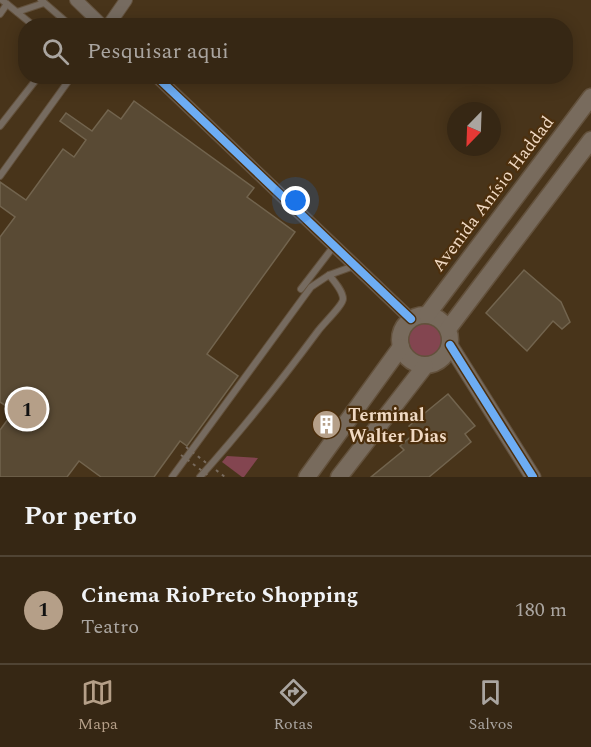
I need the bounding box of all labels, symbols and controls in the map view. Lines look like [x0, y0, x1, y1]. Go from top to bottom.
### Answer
search box [18, 18, 573, 84]
icon: search [39, 35, 72, 68]
text: Pesquisar aqui [87, 35, 229, 68]
north arrow [447, 102, 501, 156]
street label: Avenida Anísio Haddad [425, 110, 561, 278]
your location [281, 186, 310, 215]
pin: 1 [8, 386, 46, 432]
place label: Terminal Walter Dias [348, 402, 447, 450]
building icon: Terminal Walter Dias [311, 409, 343, 441]
text: Por perto [24, 496, 137, 536]
text: Cinema RioPreto Shopping [81, 579, 358, 612]
text: 1 [38, 595, 49, 625]
text: 180 m [515, 595, 567, 625]
text: Teatro [81, 612, 139, 642]
tab: Mapa [78, 676, 118, 736]
tab: Rotas [274, 676, 313, 736]
tab: Salvos [469, 676, 513, 736]

